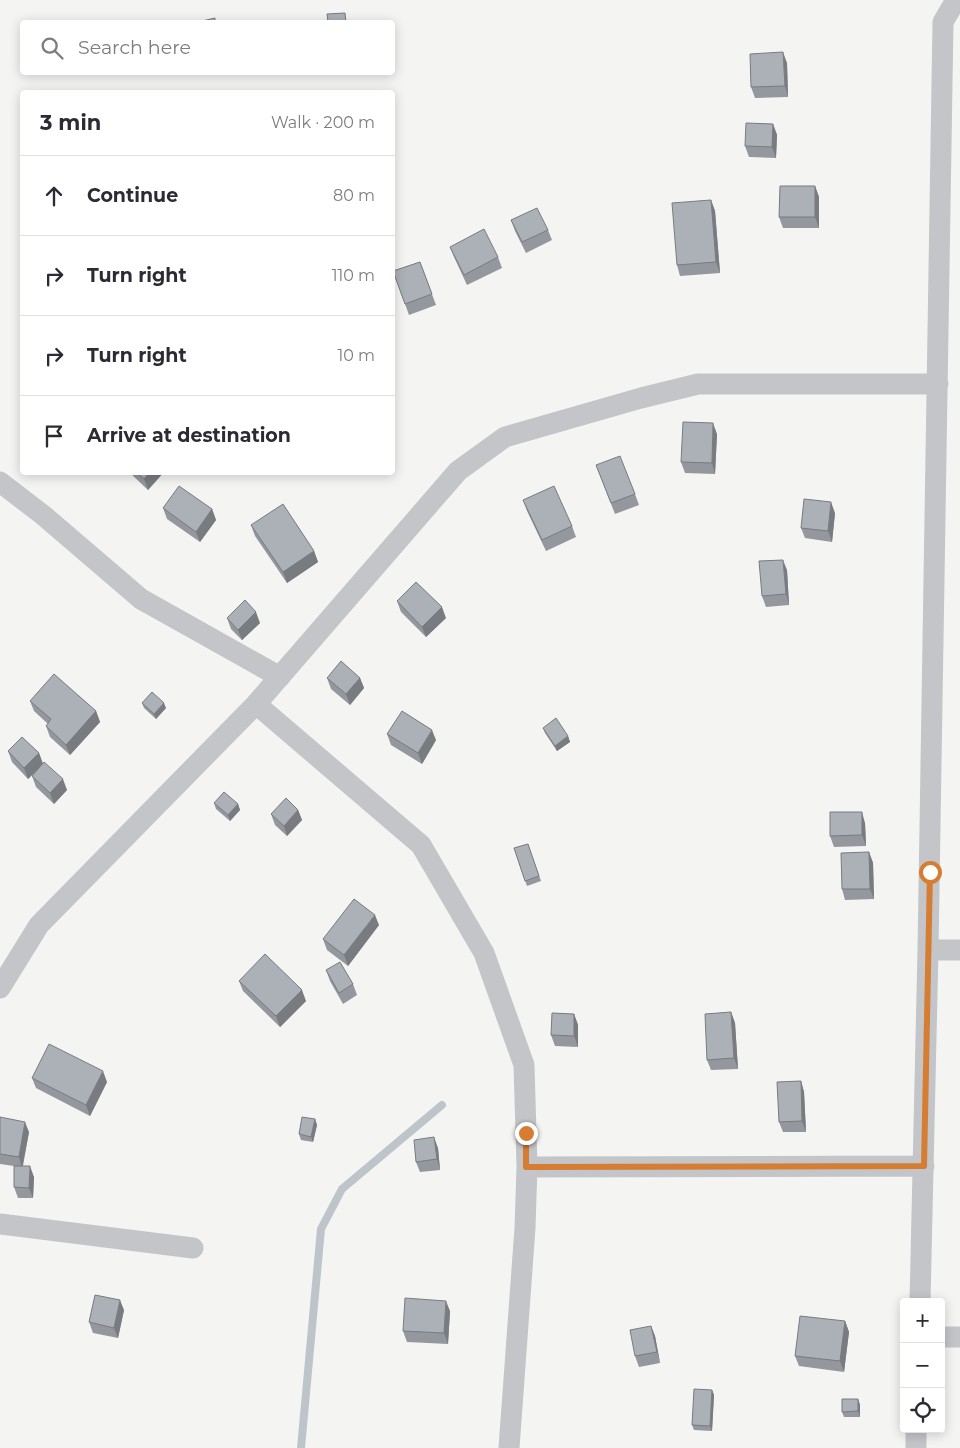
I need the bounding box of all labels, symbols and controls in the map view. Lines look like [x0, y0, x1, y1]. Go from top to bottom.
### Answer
search box [20, 20, 395, 75]
icon: search [38, 34, 66, 62]
text: Search here [78, 36, 191, 59]
text: 3 min [40, 110, 101, 135]
text: Walk · 200 m [271, 113, 375, 132]
icon: ahead [40, 182, 68, 210]
text: Continue [87, 184, 178, 207]
text: 80 m [333, 186, 375, 205]
icon: right [40, 262, 68, 290]
text: Turn right [87, 264, 187, 287]
text: 110 m [332, 266, 375, 285]
icon: right [40, 342, 68, 370]
text: Turn right [87, 344, 187, 367]
text: 10 m [337, 346, 375, 365]
icon: arrive [40, 422, 68, 450]
text: Arrive at destination [87, 424, 291, 447]
route start [919, 861, 942, 884]
route end [515, 1122, 538, 1145]
map controls [900, 1298, 945, 1433]
button: + [900, 1298, 945, 1343]
button: − [900, 1343, 945, 1388]
button: locate [900, 1388, 945, 1433]

